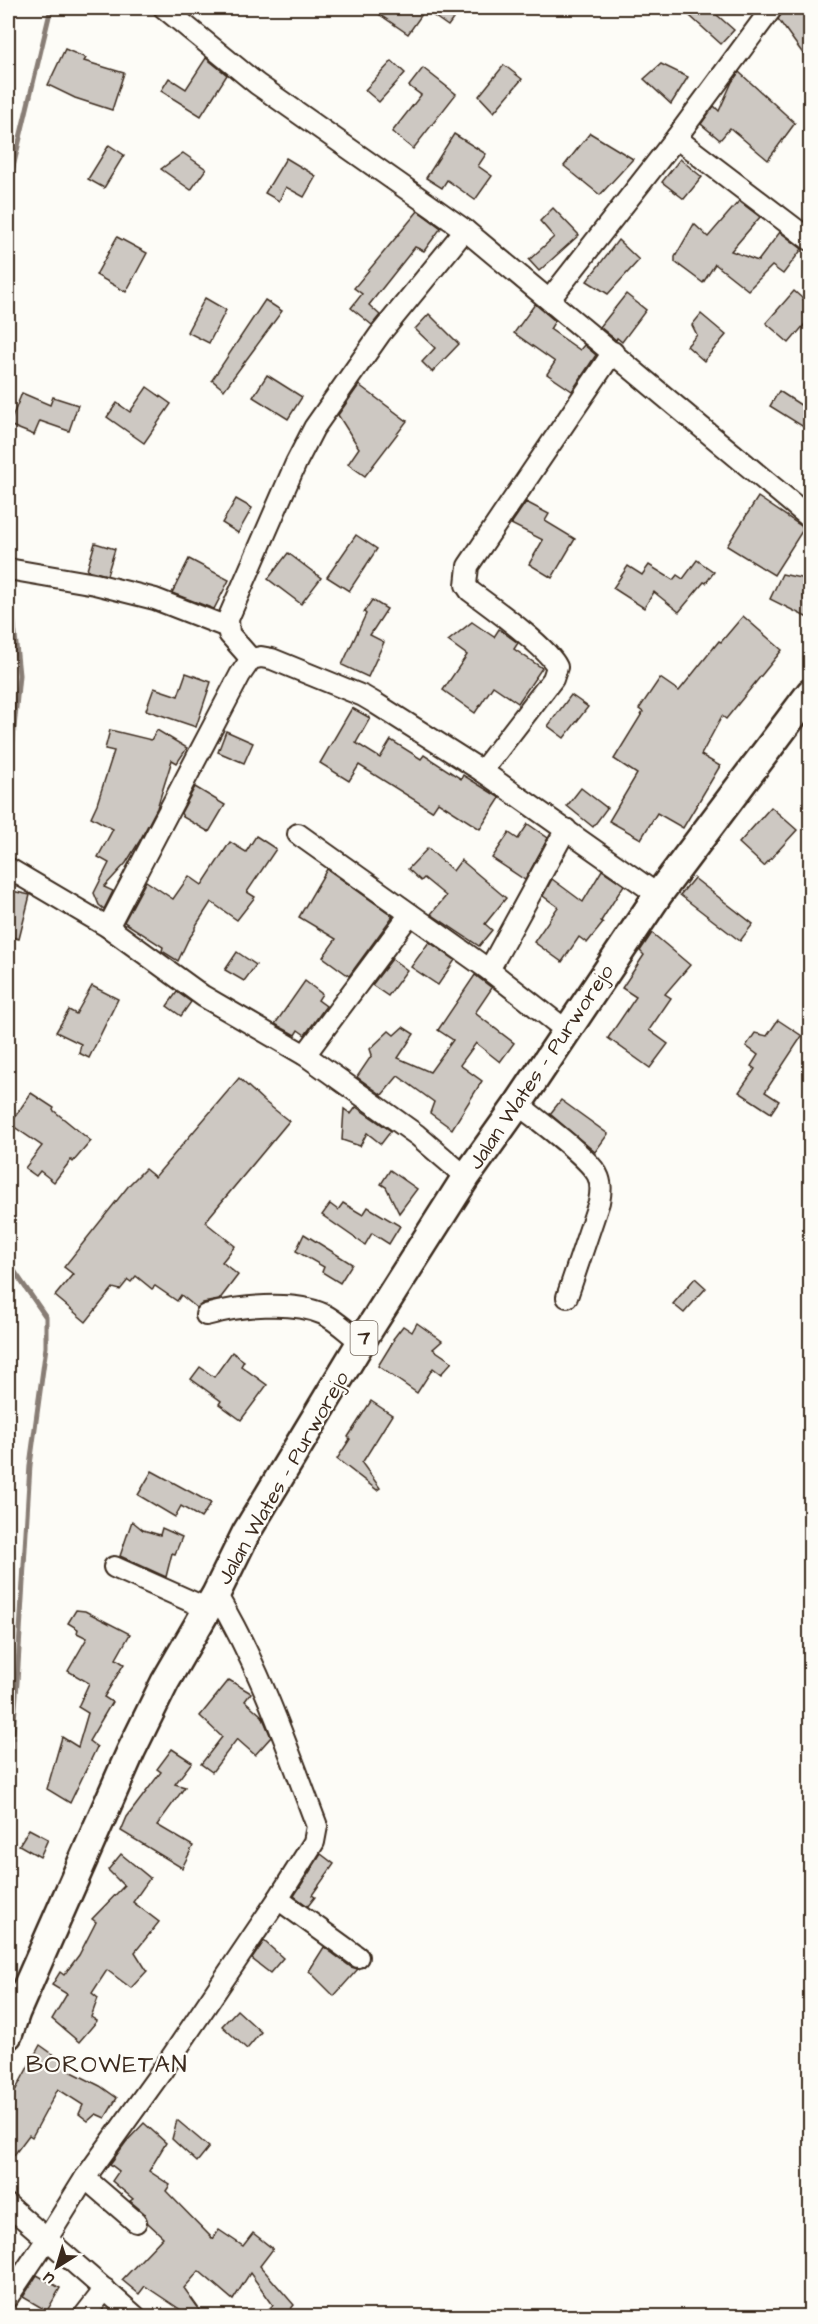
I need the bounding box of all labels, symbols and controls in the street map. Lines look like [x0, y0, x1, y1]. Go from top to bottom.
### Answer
street label: Jalan Wates - Purworejo [461, 959, 621, 1175]
road number: 7 [350, 1321, 378, 1355]
street label: Jalan Wates - Purworejo [210, 1366, 356, 1590]
district label: BOROWETAN [26, 2048, 188, 2082]
north arrow [27, 2237, 87, 2297]
text: U [38, 2267, 59, 2290]

